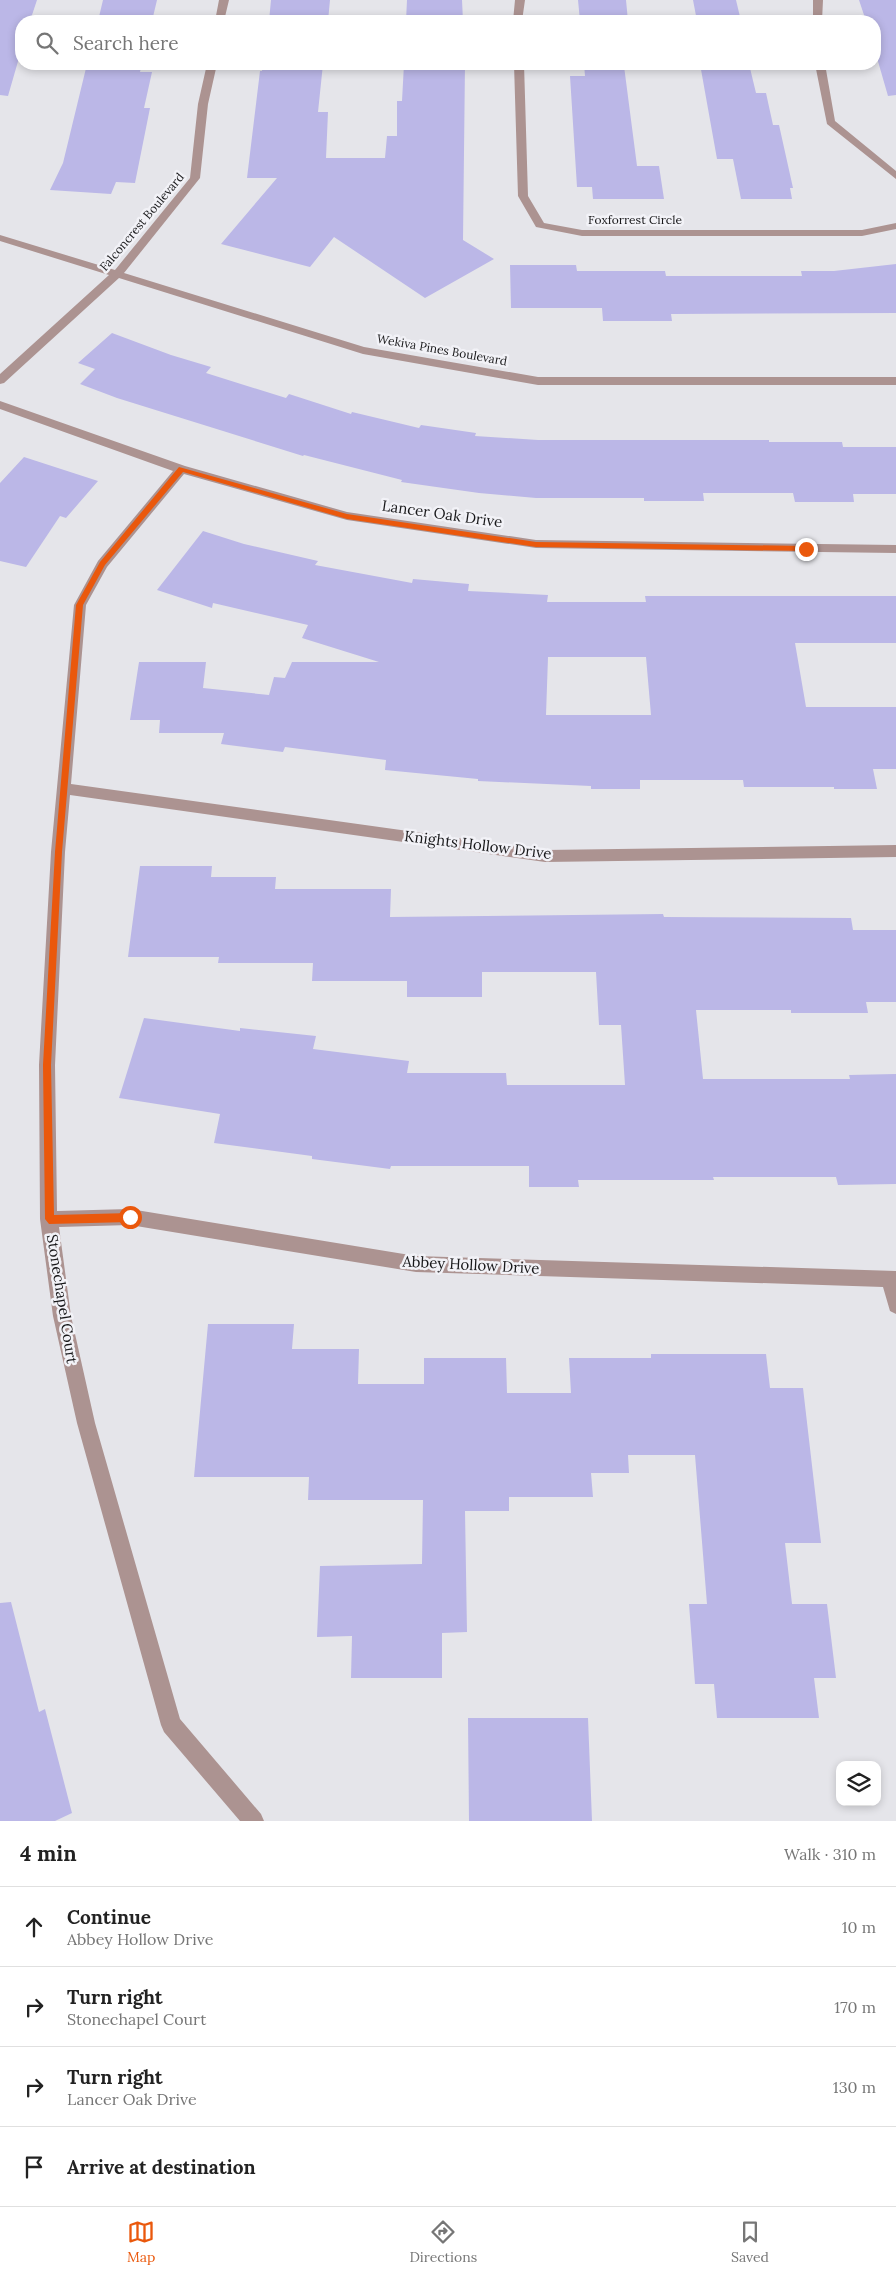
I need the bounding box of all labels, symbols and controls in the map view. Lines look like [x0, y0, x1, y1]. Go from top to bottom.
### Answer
search box [15, 15, 881, 70]
icon: search [33, 29, 61, 57]
text: Search here [73, 31, 179, 55]
street label: Falconcrest Boulevard [96, 170, 187, 274]
street label: Foxforrest Circle [588, 212, 682, 227]
street label: Wekiva Pines Boulevard [376, 331, 508, 368]
street label: Lancer Oak Drive [381, 496, 504, 531]
route end [795, 538, 818, 561]
street label: Knights Hollow Drive [403, 826, 553, 863]
route start [119, 1206, 142, 1229]
street label: Stonechapel Court [43, 1233, 82, 1365]
street label: Abbey Hollow Drive [401, 1251, 540, 1278]
map controls [836, 1761, 881, 1806]
button: layers [836, 1761, 881, 1806]
text: 4 min [20, 1840, 77, 1867]
text: Walk · 310 m [784, 1844, 876, 1864]
text: Continue [67, 1905, 151, 1929]
icon: ahead [20, 1913, 48, 1941]
text: 10 m [842, 1917, 876, 1937]
text: Abbey Hollow Drive [67, 1929, 213, 1949]
text: Turn right [67, 1985, 163, 2009]
icon: right [20, 1993, 48, 2021]
text: 170 m [834, 1997, 876, 2017]
text: Stonechapel Court [67, 2009, 206, 2029]
text: Turn right [67, 2065, 163, 2089]
icon: right [20, 2073, 48, 2101]
text: 130 m [833, 2077, 876, 2097]
text: Lancer Oak Drive [67, 2089, 197, 2109]
icon: arrive [20, 2153, 48, 2181]
text: Arrive at destination [67, 2155, 256, 2179]
tab: Map [127, 2218, 155, 2266]
tab: Directions [409, 2218, 477, 2266]
tab: Saved [731, 2218, 769, 2266]

